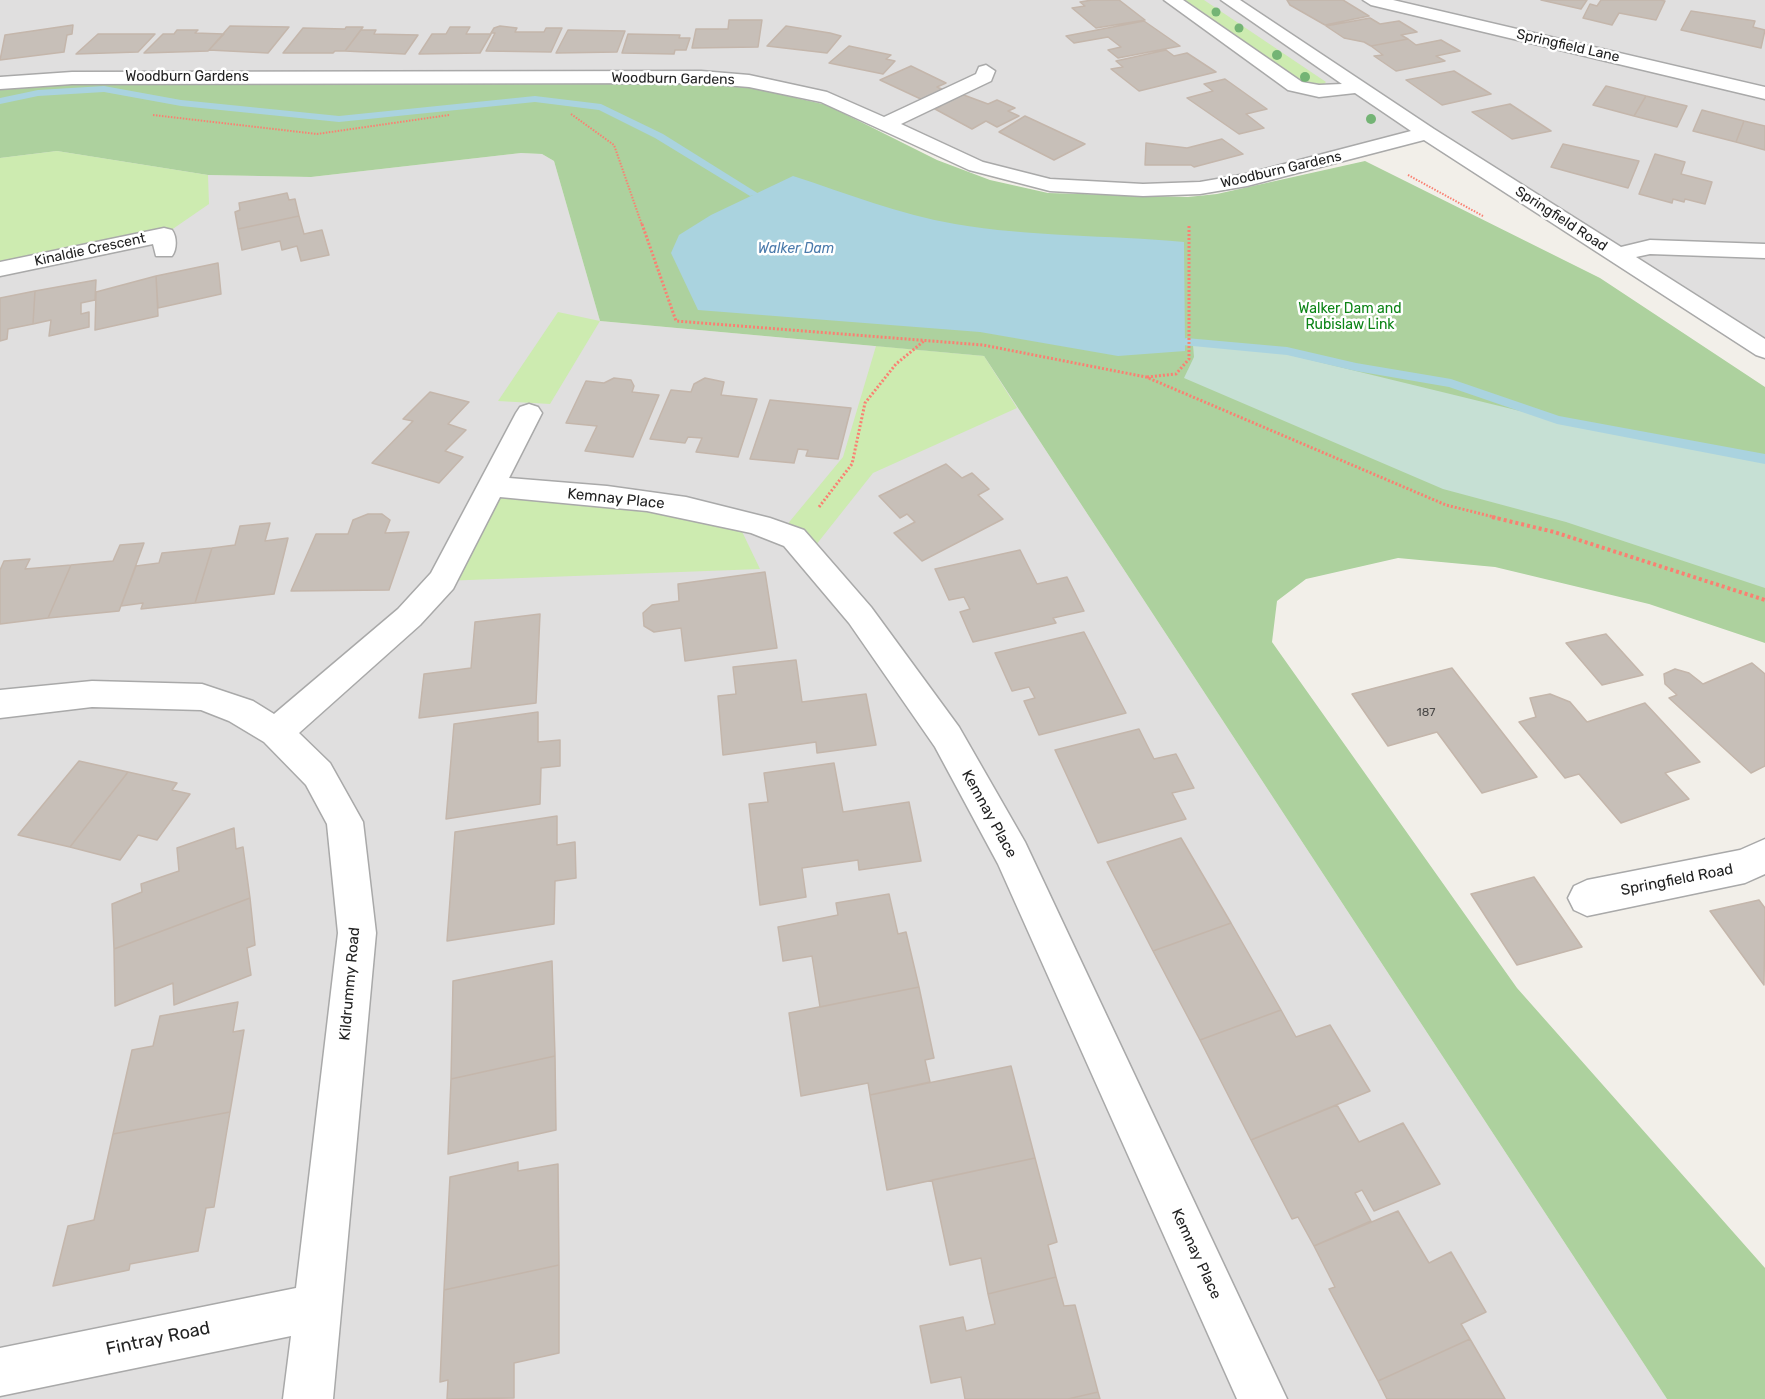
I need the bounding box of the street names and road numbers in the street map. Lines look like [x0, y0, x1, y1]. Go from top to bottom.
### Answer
street label: Springfield Lane [1515, 26, 1621, 66]
street label: Woodburn Gardens [125, 69, 249, 85]
street label: Woodburn Gardens [611, 70, 735, 88]
street label: Woodburn Gardens [1219, 148, 1343, 192]
street label: Springfield Road [1512, 183, 1610, 255]
street label: Kinaldie Crescent [33, 230, 147, 270]
street label: Kemnay Place [566, 485, 666, 513]
street label: Kemnay Place [957, 767, 1021, 861]
street label: Springfield Road [1619, 860, 1735, 900]
street label: Kildrummy Road [336, 926, 364, 1042]
street label: Kemnay Place [1167, 1206, 1225, 1302]
street label: Fintray Road [104, 1317, 212, 1361]

